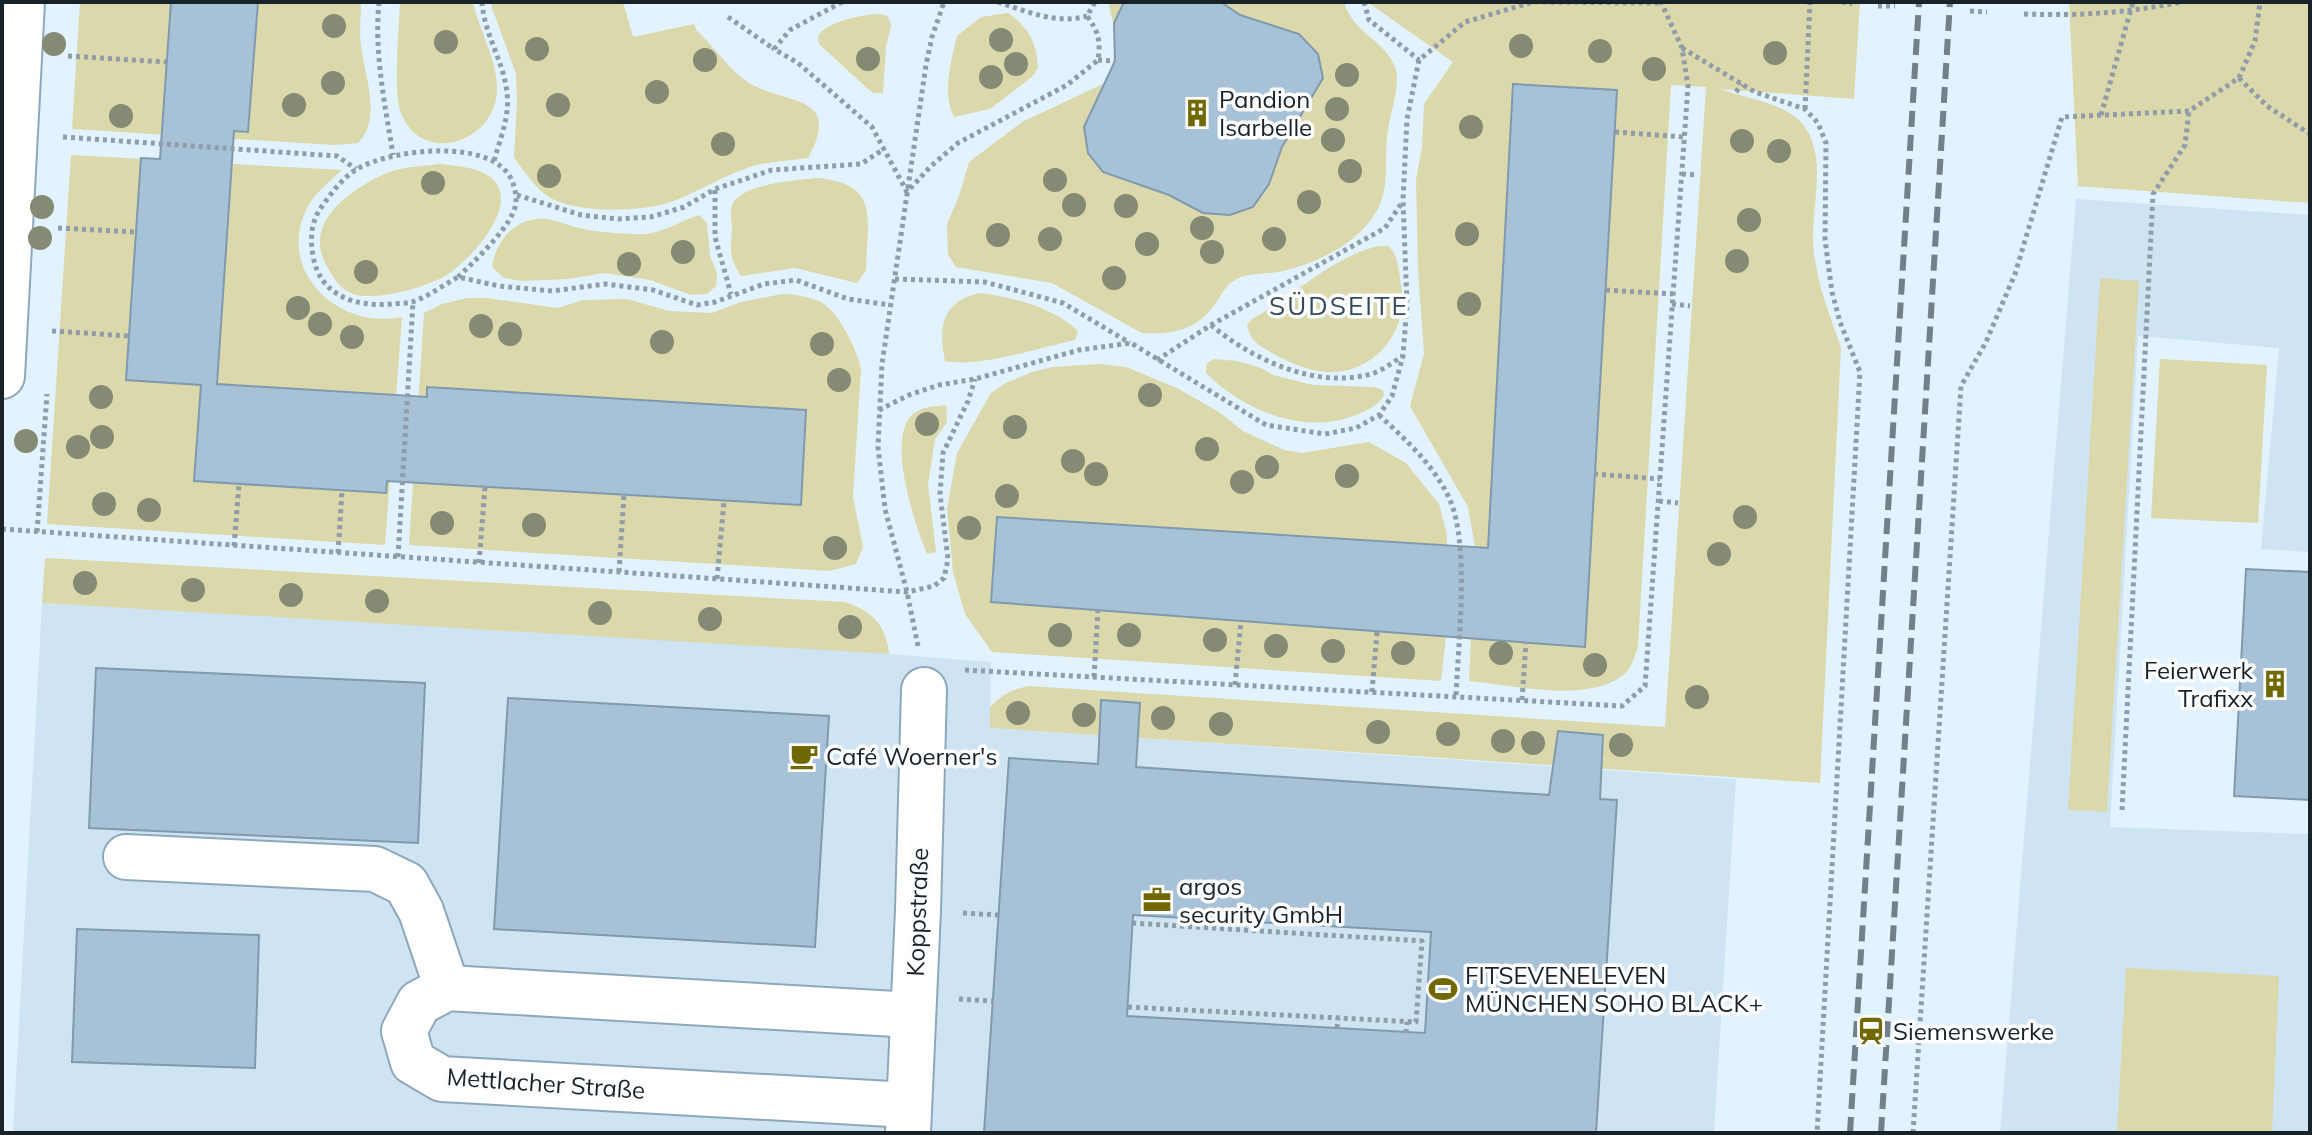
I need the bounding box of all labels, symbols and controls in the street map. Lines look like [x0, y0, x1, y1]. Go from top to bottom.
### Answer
place label: Pandion Isarbelle [1219, 84, 1312, 142]
building icon: Pandion Isarbelle [1182, 98, 1212, 128]
district label: SÜDSEITE [1269, 289, 1409, 322]
place label: Feierwerk Trafixx [2144, 655, 2254, 713]
building icon: Feierwerk Trafixx [2260, 669, 2290, 699]
cafe icon: Café Woerner's [789, 741, 819, 771]
place label: Café Woerner's [826, 741, 997, 771]
street label: Koppstraße [900, 847, 934, 977]
place label: argos security GmbH [1179, 871, 1343, 929]
office icon: argos security GmbH [1142, 885, 1172, 915]
place label: FITSEVENELEVEN MÜNCHEN SOHO BLACK+ [1465, 960, 1763, 1018]
sports icon: FITSEVENELEVEN MÜNCHEN SOHO BLACK+ [1428, 974, 1458, 1004]
station icon: Siemenswerke [1856, 1016, 1886, 1046]
place label: Siemenswerke [1893, 1016, 2054, 1046]
street label: Mettlacher Straße [446, 1061, 646, 1105]

